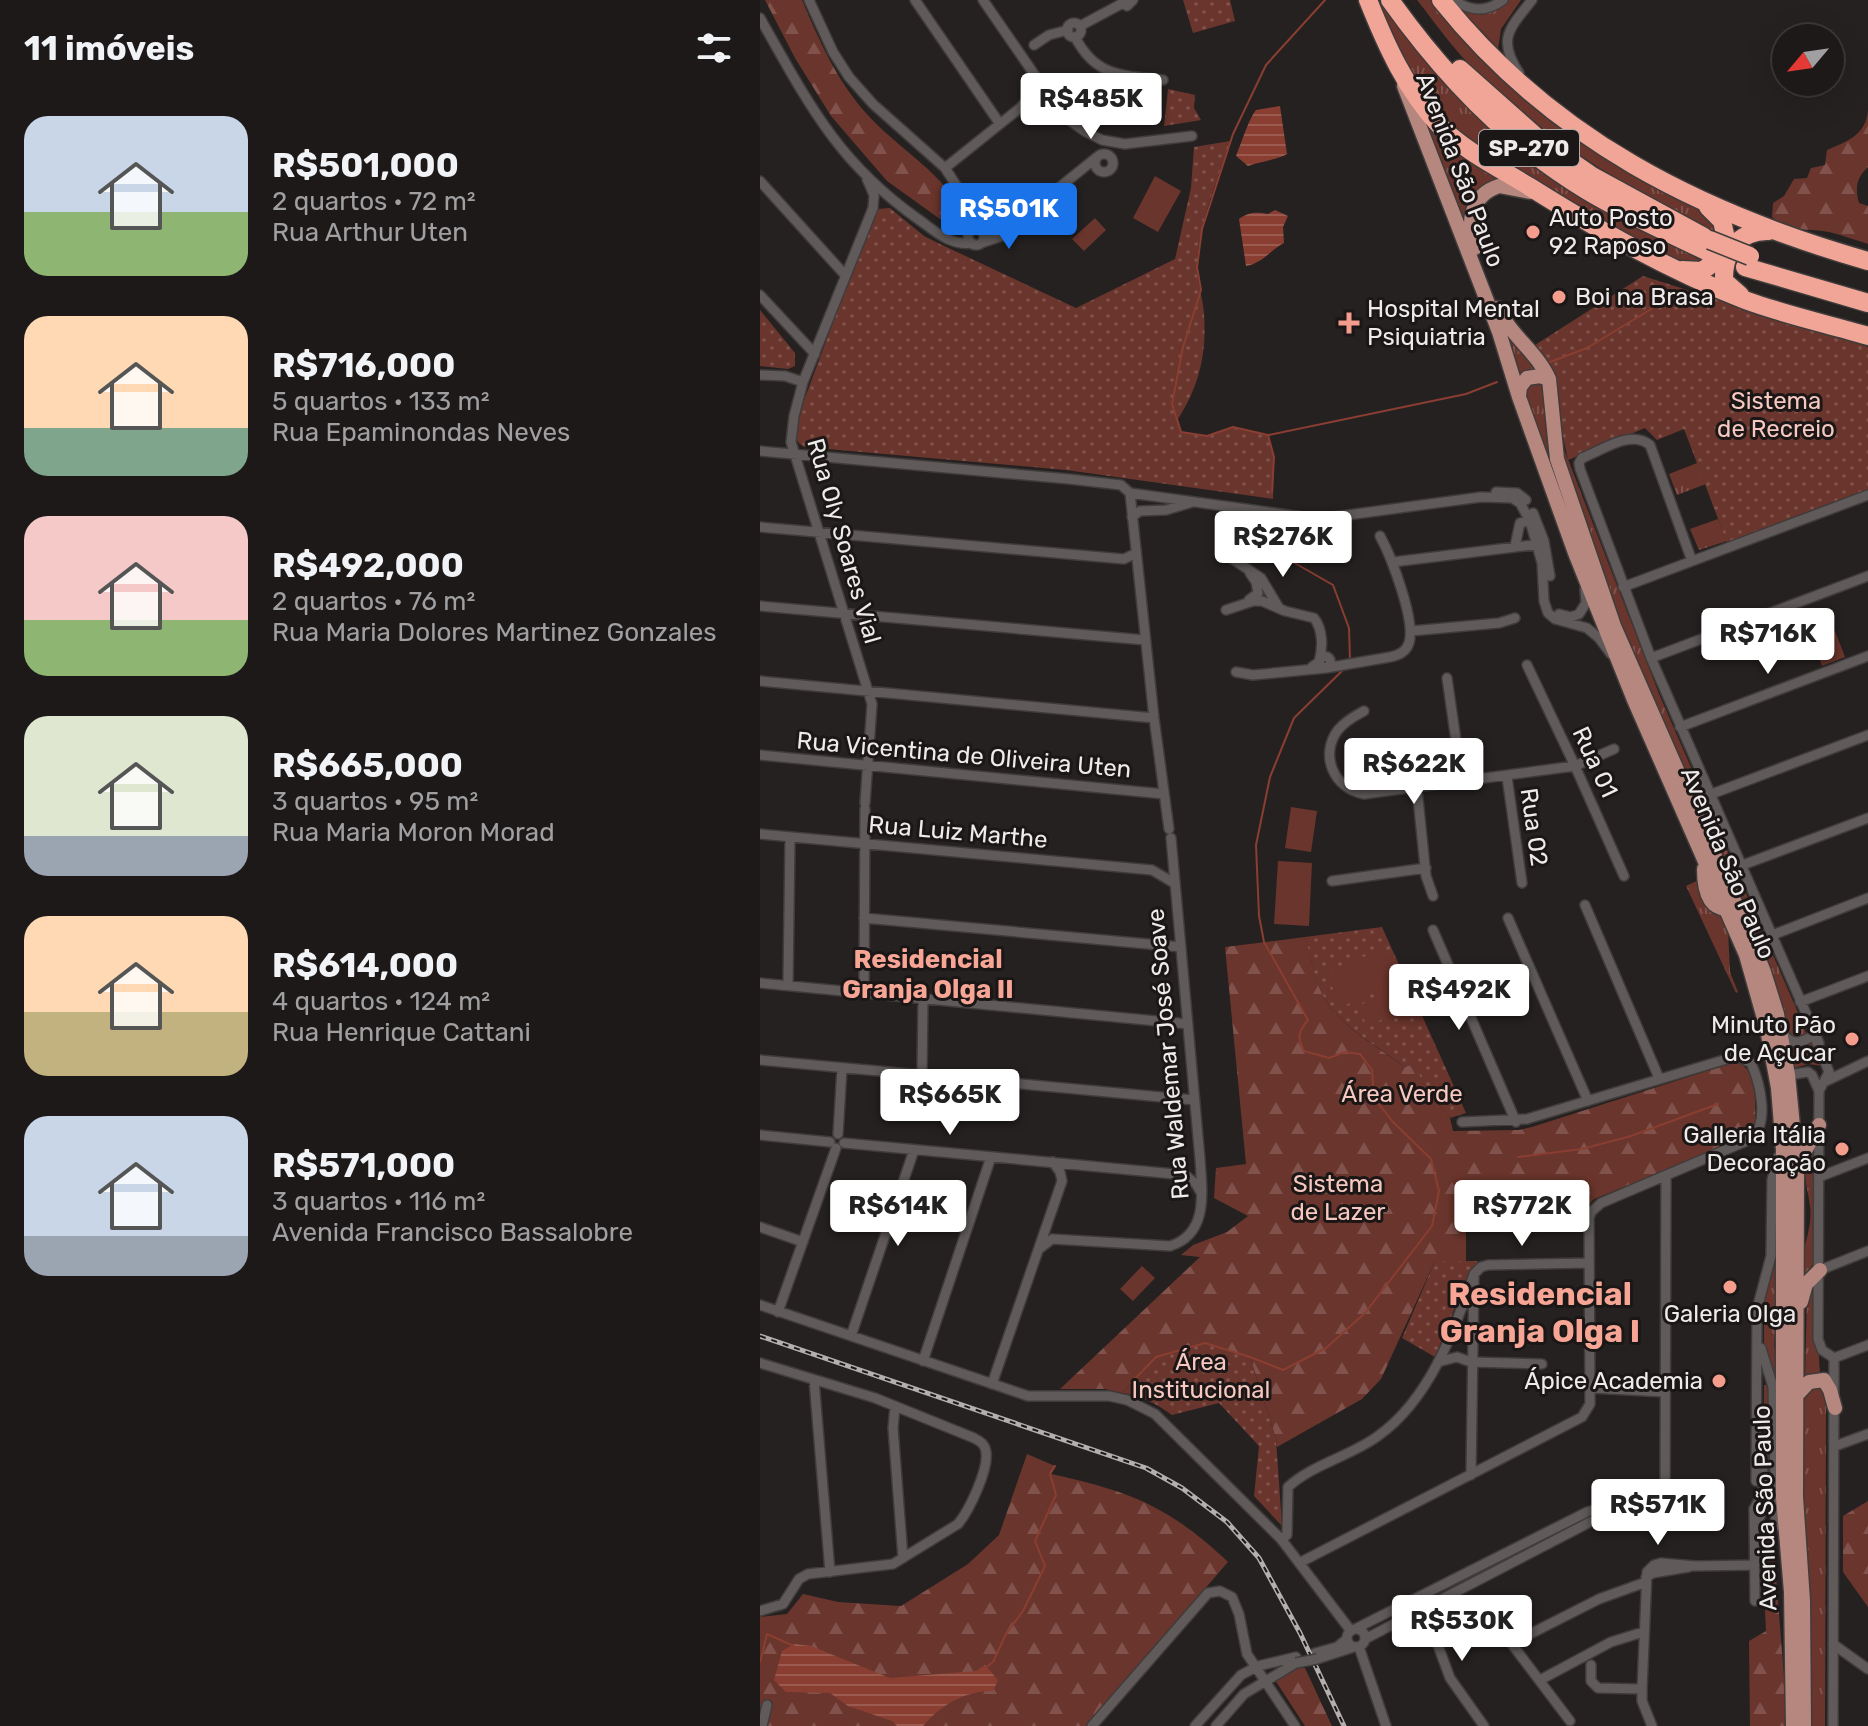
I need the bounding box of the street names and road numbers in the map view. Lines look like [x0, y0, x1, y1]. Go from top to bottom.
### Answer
street label: Avenida São Paulo [1410, 69, 1510, 271]
road number: SP-270 [1479, 130, 1579, 166]
street label: Rua Oly Soares Vial [801, 435, 887, 647]
street label: Rua 01 [1567, 722, 1623, 802]
street label: Rua Vicentina de Oliveira Uten [795, 726, 1133, 784]
street label: Avenida São Paulo [1675, 763, 1781, 963]
street label: Rua 02 [1515, 786, 1553, 868]
street label: Rua Luiz Marthe [867, 810, 1049, 854]
street label: Rua Waldemar José Soave [1141, 907, 1195, 1201]
street label: Avenida São Paulo [1747, 1405, 1783, 1611]

